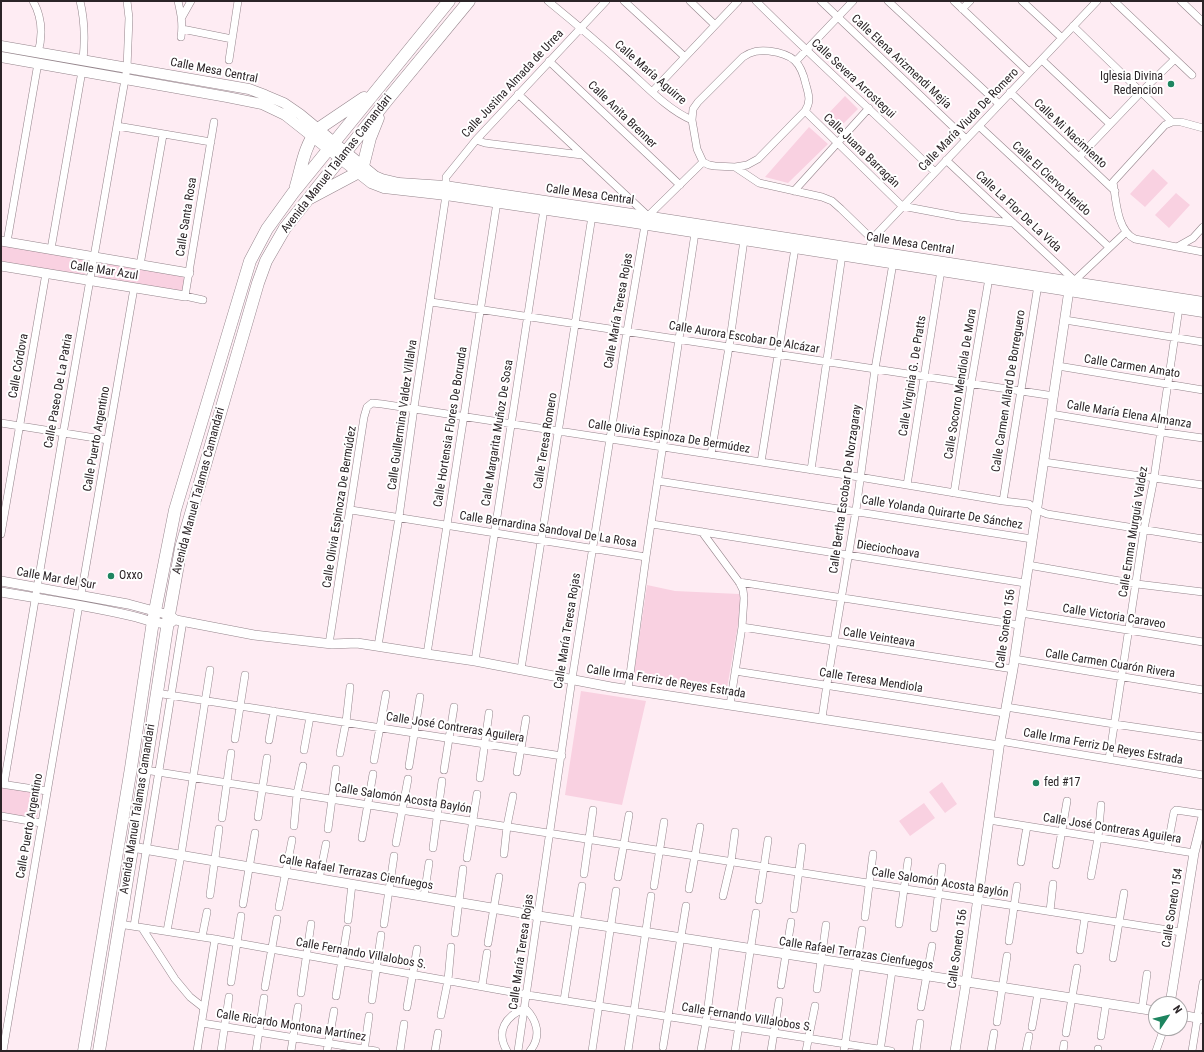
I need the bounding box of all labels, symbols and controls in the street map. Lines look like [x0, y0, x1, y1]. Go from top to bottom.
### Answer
street label: Calle Elena Arizmendi Mejía [848, 12, 954, 112]
street label: Calle Justina Almada de Urrea [459, 27, 567, 141]
street label: Calle Severa Arrostegui [808, 36, 898, 122]
street label: Calle María Aguirre [611, 38, 689, 108]
street label: Calle Mesa Central [169, 55, 259, 87]
street label: Calle María Viuda De Romero [916, 65, 1022, 175]
place label: Iglesia Divina Redencion [1100, 70, 1163, 98]
street label: Calle Anita Brenner [584, 78, 660, 152]
marker: Iglesia Divina Redencion [1166, 79, 1176, 89]
street label: Avenida Manuel Talamas Camandari [278, 92, 396, 236]
street label: Calle Mi Nacimiento [1030, 96, 1110, 172]
street label: Calle Juana Barragán [820, 111, 902, 191]
street label: Calle El Ciervo Herido [1009, 139, 1093, 219]
street label: Calle La Flor De La Vida [972, 168, 1064, 256]
street label: Calle Santa Rosa [174, 176, 200, 258]
street label: Calle Mesa Central [545, 182, 635, 208]
street label: Calle Mesa Central [865, 230, 955, 258]
street label: Calle María Teresa Rojas [602, 252, 636, 370]
street label: Calle Mar Azul [69, 259, 139, 283]
street label: Calle Socorro Mendiola De Mora [942, 308, 980, 460]
street label: Calle Carmen Allard De Borreguero [989, 309, 1029, 473]
street label: Calle Virginia G. De Pratts [896, 315, 930, 437]
street label: Calle Aurora Escobar De Alcázar [668, 319, 820, 357]
street label: Calle Córdova [6, 333, 32, 399]
street label: Calle Paseo De La Patria [42, 333, 76, 449]
street label: Calle Guillermina Valdez Villalva [385, 339, 421, 491]
street label: Calle Hortensia Flores De Borunda [431, 346, 471, 508]
street label: Calle Carmen Amato [1083, 352, 1181, 382]
street label: Calle Margarita Muñoz De Sosa [479, 359, 517, 507]
street label: Calle Puerto Argentino [81, 385, 113, 493]
street label: Calle Teresa Romero [531, 392, 561, 490]
street label: Calle María Elena Almanza [1066, 398, 1192, 432]
street label: Calle Bertha Escobar De Norzagaray [827, 404, 865, 574]
street label: Avenida Manuel Talamas Camandari [170, 406, 228, 576]
street label: Calle Olivia Espinoza De Bermúdez [587, 417, 751, 457]
street label: Calle Olivia Espinoza De Bermúdez [320, 425, 360, 589]
street label: Calle Emma Murguía Valdez [1117, 466, 1151, 598]
street label: Calle Yolanda Quirarte De Sánchez [860, 493, 1024, 533]
street label: Calle Bernardina Sandoval De La Rosa [458, 509, 638, 551]
street label: Dieciochoava [856, 538, 920, 562]
street label: Calle Mar del Sur [15, 565, 97, 593]
place label: Oxxo [119, 569, 143, 583]
marker: Oxxo [106, 571, 116, 581]
street label: Calle María Teresa Rojas [552, 572, 584, 690]
street label: Calle Soneto 156 [993, 588, 1019, 670]
street label: Calle Victoria Caraveo [1061, 602, 1167, 632]
street label: Calle Veinteava [842, 625, 916, 651]
street label: Calle Carmen Cuarón Rivera [1044, 647, 1176, 681]
street label: Calle Irma Ferriz de Reyes Estrada [585, 662, 747, 702]
street label: Calle Teresa Mendiola [818, 666, 924, 696]
street label: Calle José Contreras Aguilera [385, 710, 525, 746]
street label: Avenida Manuel Talamas Camandari [117, 723, 159, 895]
street label: Calle Irma Ferriz De Reyes Estrada [1022, 726, 1184, 768]
street label: Calle Puerto Argentino [14, 772, 46, 880]
place label: fed #17 [1044, 776, 1080, 790]
marker: fed #17 [1031, 778, 1041, 788]
street label: Calle Salomón Acosta Baylón [333, 781, 473, 817]
street label: Calle José Contreras Aguilera [1042, 811, 1182, 847]
street label: Calle Rafael Terrazas Cienfuegos [278, 852, 434, 894]
street label: Calle Salomón Acosta Baylón [870, 865, 1010, 901]
street label: Calle Soneto 154 [1160, 867, 1186, 949]
street label: Calle María Teresa Rojas [507, 893, 537, 1011]
street label: Calle Soneto 156 [945, 908, 971, 990]
street label: Calle Fernando Villalobos S. [294, 935, 428, 973]
street label: Calle Rafael Terrazas Cienfuegos [778, 935, 934, 973]
north arrow [1148, 996, 1188, 1036]
street label: Calle Fernando Villalobos S. [680, 1001, 814, 1035]
text: N [1170, 1003, 1185, 1016]
street label: Calle Ricardo Montona Martínez [215, 1007, 367, 1045]

